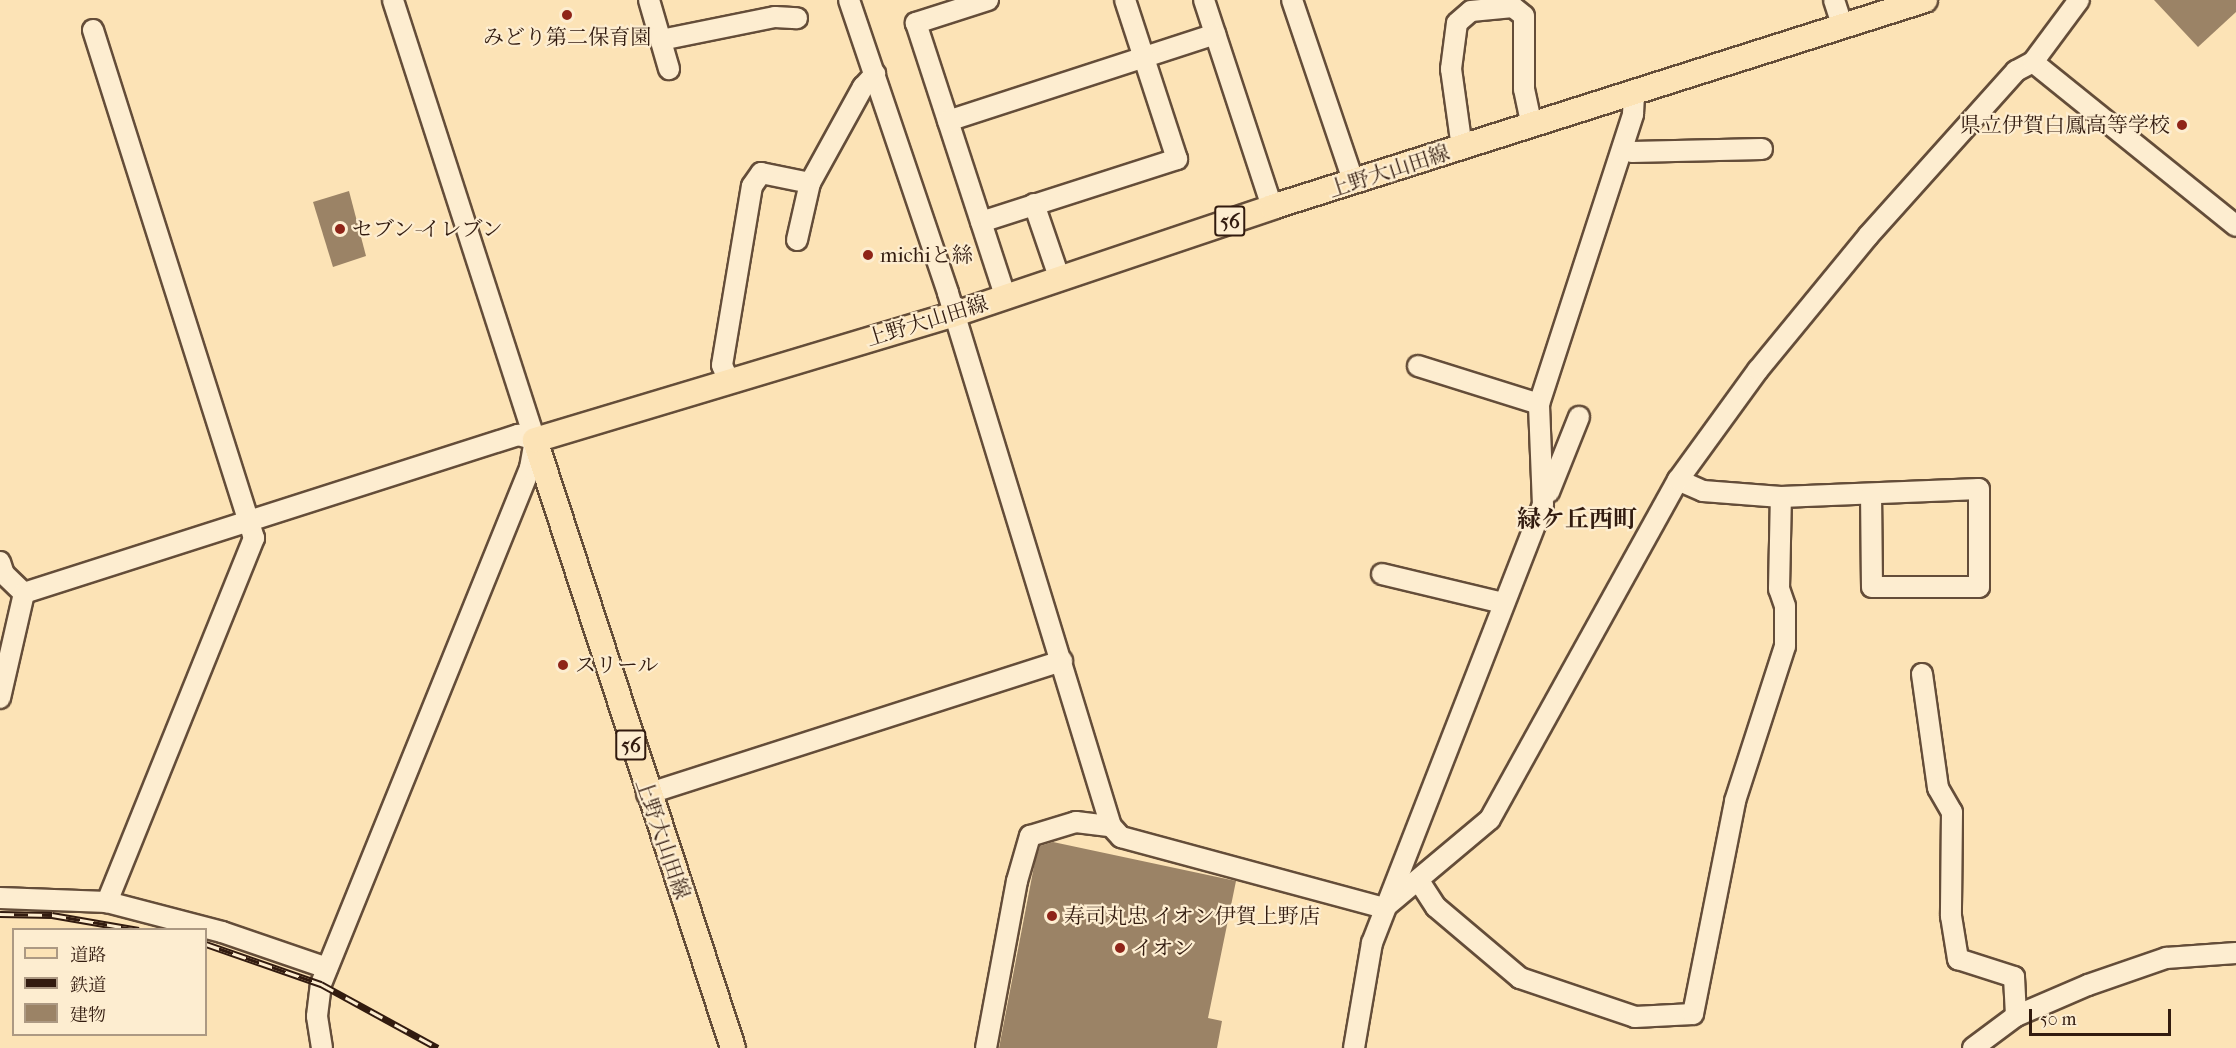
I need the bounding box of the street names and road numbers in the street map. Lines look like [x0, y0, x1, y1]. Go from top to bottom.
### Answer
street label: 上野大山田線 [1325, 140, 1453, 202]
road number: 56 [1214, 204, 1246, 238]
street label: 上野大山田線 [863, 291, 991, 351]
road number: 56 [614, 728, 648, 762]
street label: 上野大山田線 [631, 775, 695, 903]

